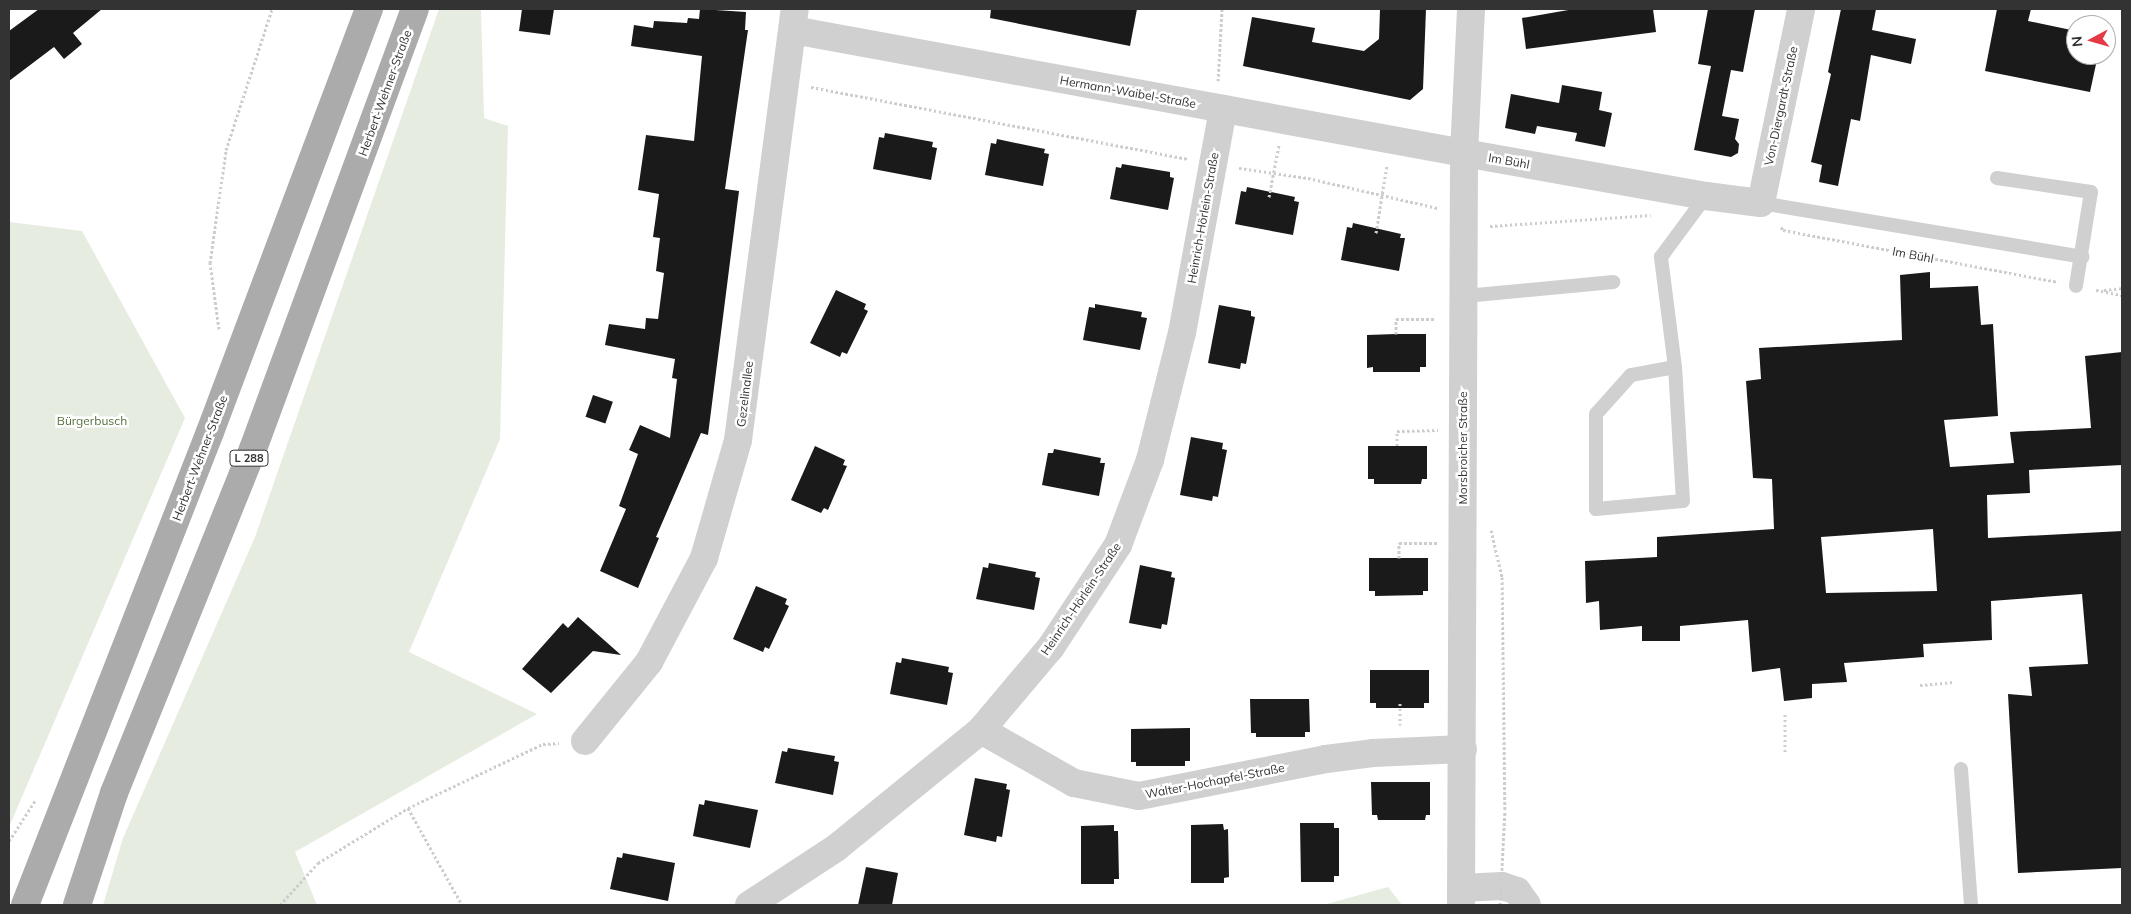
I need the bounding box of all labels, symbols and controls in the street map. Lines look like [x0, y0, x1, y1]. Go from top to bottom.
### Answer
north arrow [2066, 15, 2116, 65]
street label: Herbert-Wehner-Straße [355, 28, 415, 158]
text: N [2068, 35, 2087, 48]
street label: Von-Diergardt-Straße [1761, 45, 1801, 167]
street label: Hermann-Waibel-Straße [1059, 73, 1197, 111]
street label: Im Bühl [1487, 150, 1531, 172]
street label: Heinrich-Hörlein-Straße [1184, 151, 1222, 285]
street label: Im Bühl [1891, 244, 1935, 266]
street label: Gezelinallee [734, 360, 756, 428]
street label: Morsbroicher Straße [1456, 392, 1470, 504]
street label: Herbert-Wehner-Straße [169, 393, 231, 523]
park label: Bürgerbusch [57, 414, 127, 428]
road number: L 288 [229, 449, 269, 466]
street label: Heinrich-Hörlein-Straße [1038, 540, 1124, 658]
street label: Walter-Hochapfel-Straße [1144, 760, 1286, 802]

